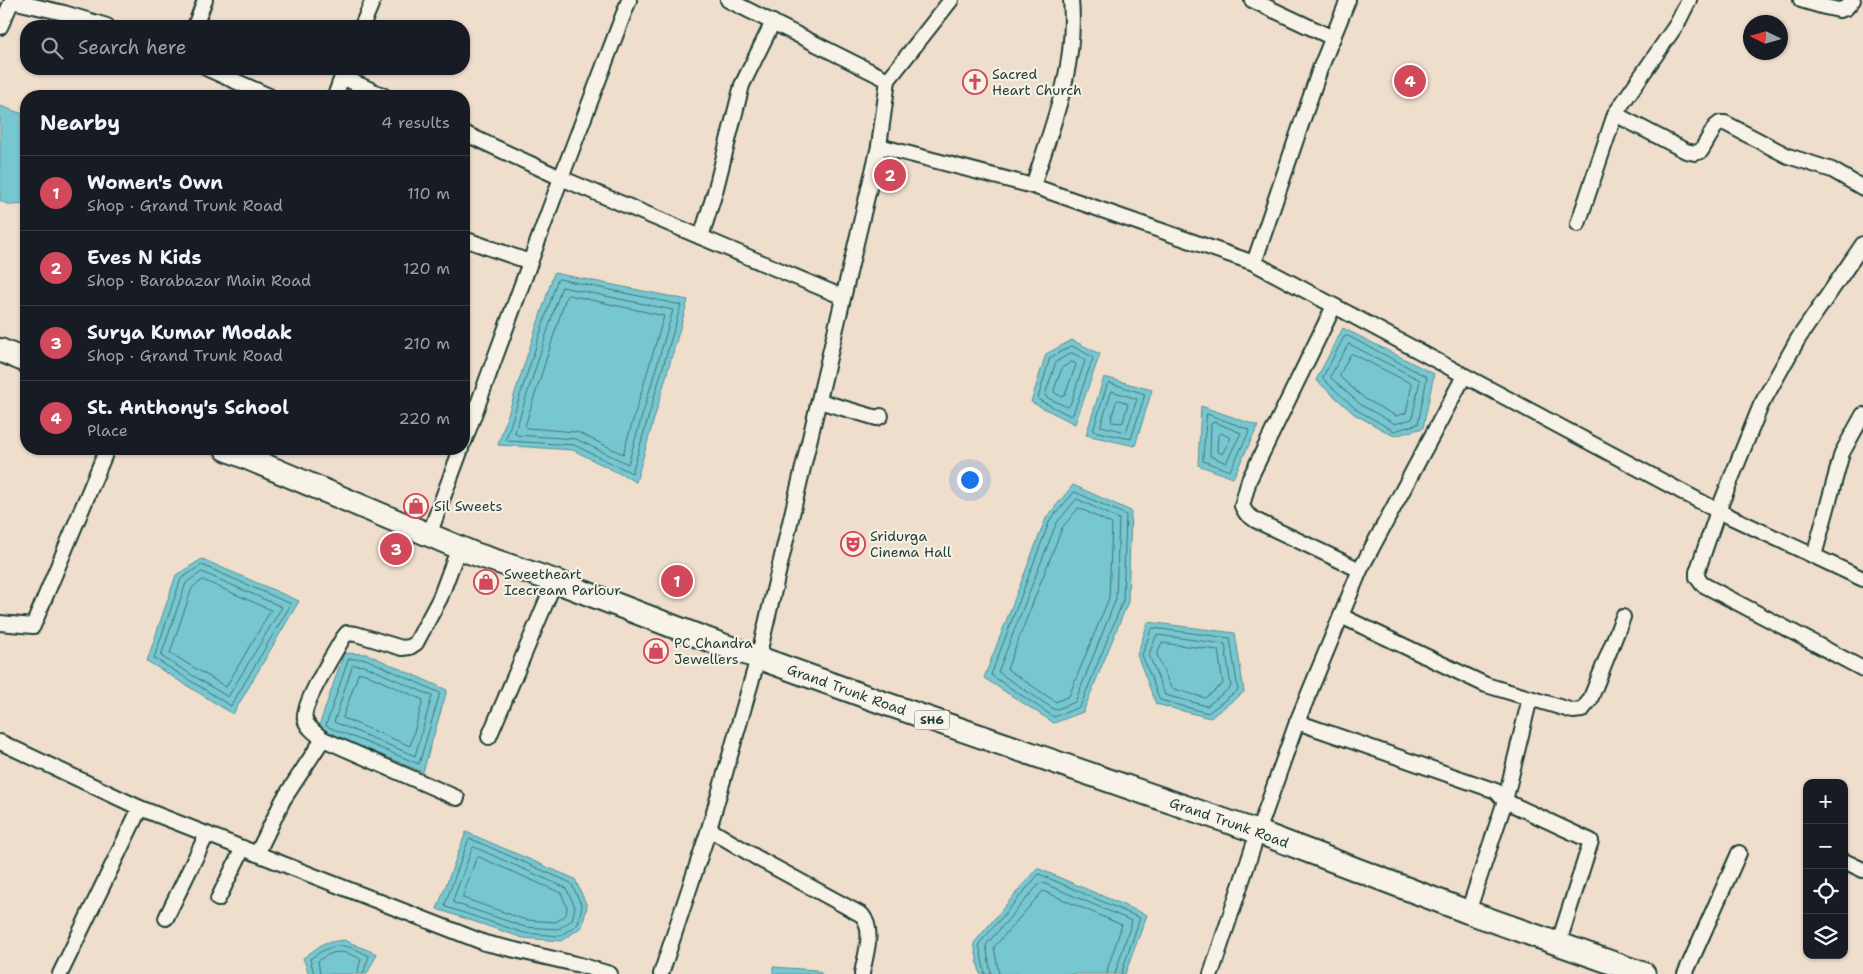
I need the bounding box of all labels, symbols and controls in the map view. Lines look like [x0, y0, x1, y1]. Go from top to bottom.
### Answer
north arrow [1743, 15, 1788, 60]
search box [20, 20, 470, 75]
icon: search [38, 34, 66, 62]
text: Search here [78, 35, 187, 60]
pin: 4 [1394, 62, 1426, 100]
place label: Sacred Heart Church [992, 65, 1082, 99]
church icon: Sacred Heart Church [962, 69, 988, 95]
text: Nearby [40, 109, 120, 137]
text: 4 results [381, 112, 450, 133]
pin: 2 [874, 156, 906, 194]
text: Women's Own [87, 170, 223, 195]
text: 1 [52, 183, 60, 204]
text: 110 m [407, 183, 450, 204]
text: Shop · Grand Trunk Road [87, 195, 283, 216]
text: Eves N Kids [87, 245, 201, 270]
text: 2 [50, 258, 62, 279]
text: 120 m [403, 258, 450, 279]
text: Shop · Barabazar Main Road [87, 270, 311, 291]
text: Surya Kumar Modak [87, 320, 292, 345]
text: 3 [50, 333, 62, 354]
text: 210 m [403, 333, 450, 354]
text: Shop · Grand Trunk Road [87, 345, 283, 366]
text: St. Anthony's School [87, 395, 289, 420]
text: 4 [50, 408, 62, 429]
text: 220 m [398, 408, 450, 429]
text: Place [87, 420, 128, 441]
your location [957, 467, 983, 493]
shop icon: Sil Sweets [403, 493, 429, 519]
place label: Sil Sweets [434, 497, 503, 515]
place label: Sridurga Cinema Hall [870, 527, 952, 561]
pin: 3 [380, 530, 412, 568]
theatre icon: Sridurga Cinema Hall [840, 531, 866, 557]
pin: 1 [661, 562, 693, 600]
place label: Sweetheart Icecream Parlour [504, 565, 621, 599]
shop icon: Sweetheart Icecream Parlour [473, 569, 499, 595]
place label: PC Chandra Jewellers [674, 634, 753, 668]
shop icon: PC Chandra Jewellers [643, 638, 669, 664]
street label: Grand Trunk Road [785, 660, 909, 719]
road number: SH6 [914, 710, 950, 730]
map controls [1803, 779, 1848, 959]
button: + [1803, 779, 1848, 824]
street label: Grand Trunk Road [1167, 793, 1292, 852]
button: − [1803, 824, 1848, 869]
button: locate [1803, 869, 1848, 914]
button: layers [1803, 914, 1848, 959]

